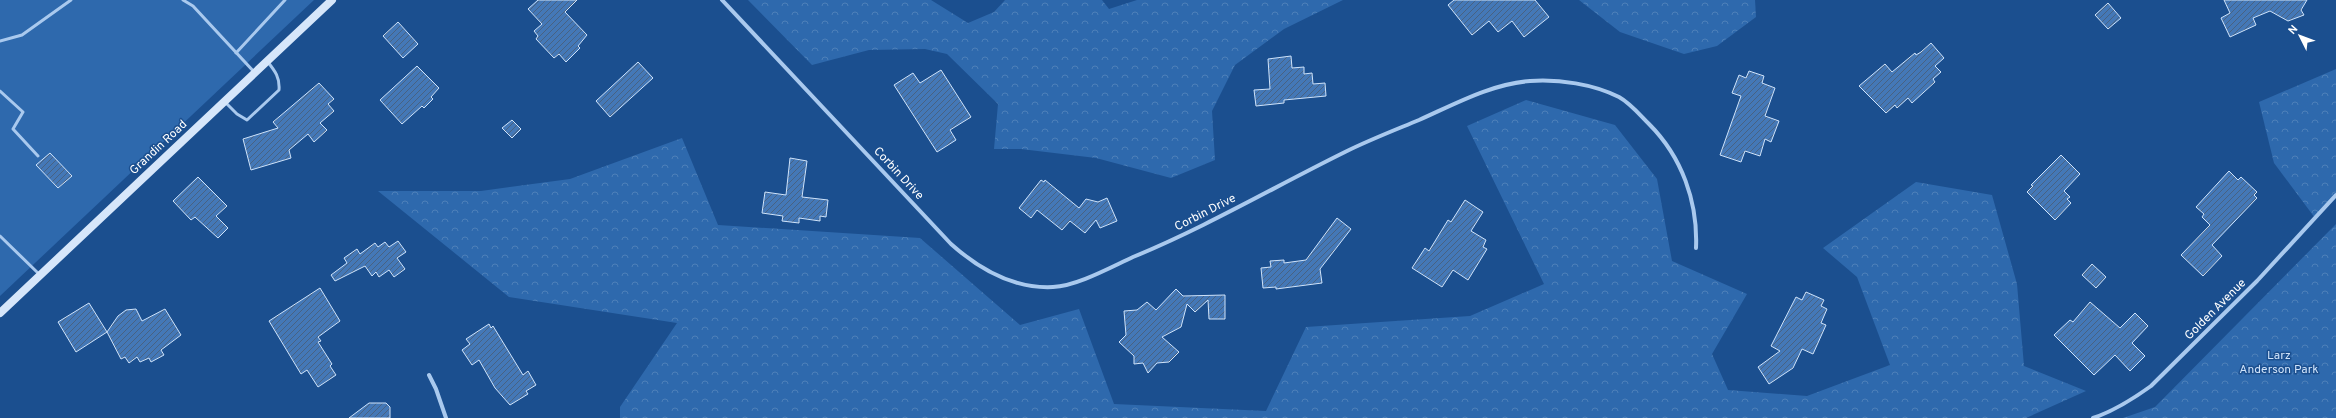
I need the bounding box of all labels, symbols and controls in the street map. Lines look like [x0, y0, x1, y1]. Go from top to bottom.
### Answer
north arrow [2280, 16, 2320, 56]
text: N [2285, 22, 2301, 38]
street label: Grandin Road [126, 117, 191, 179]
street label: Corbin Drive [870, 144, 927, 204]
street label: Corbin Drive [1172, 191, 1239, 235]
street label: Golden Avenue [2182, 276, 2250, 344]
park label: Larz Anderson Park [2239, 348, 2319, 378]

